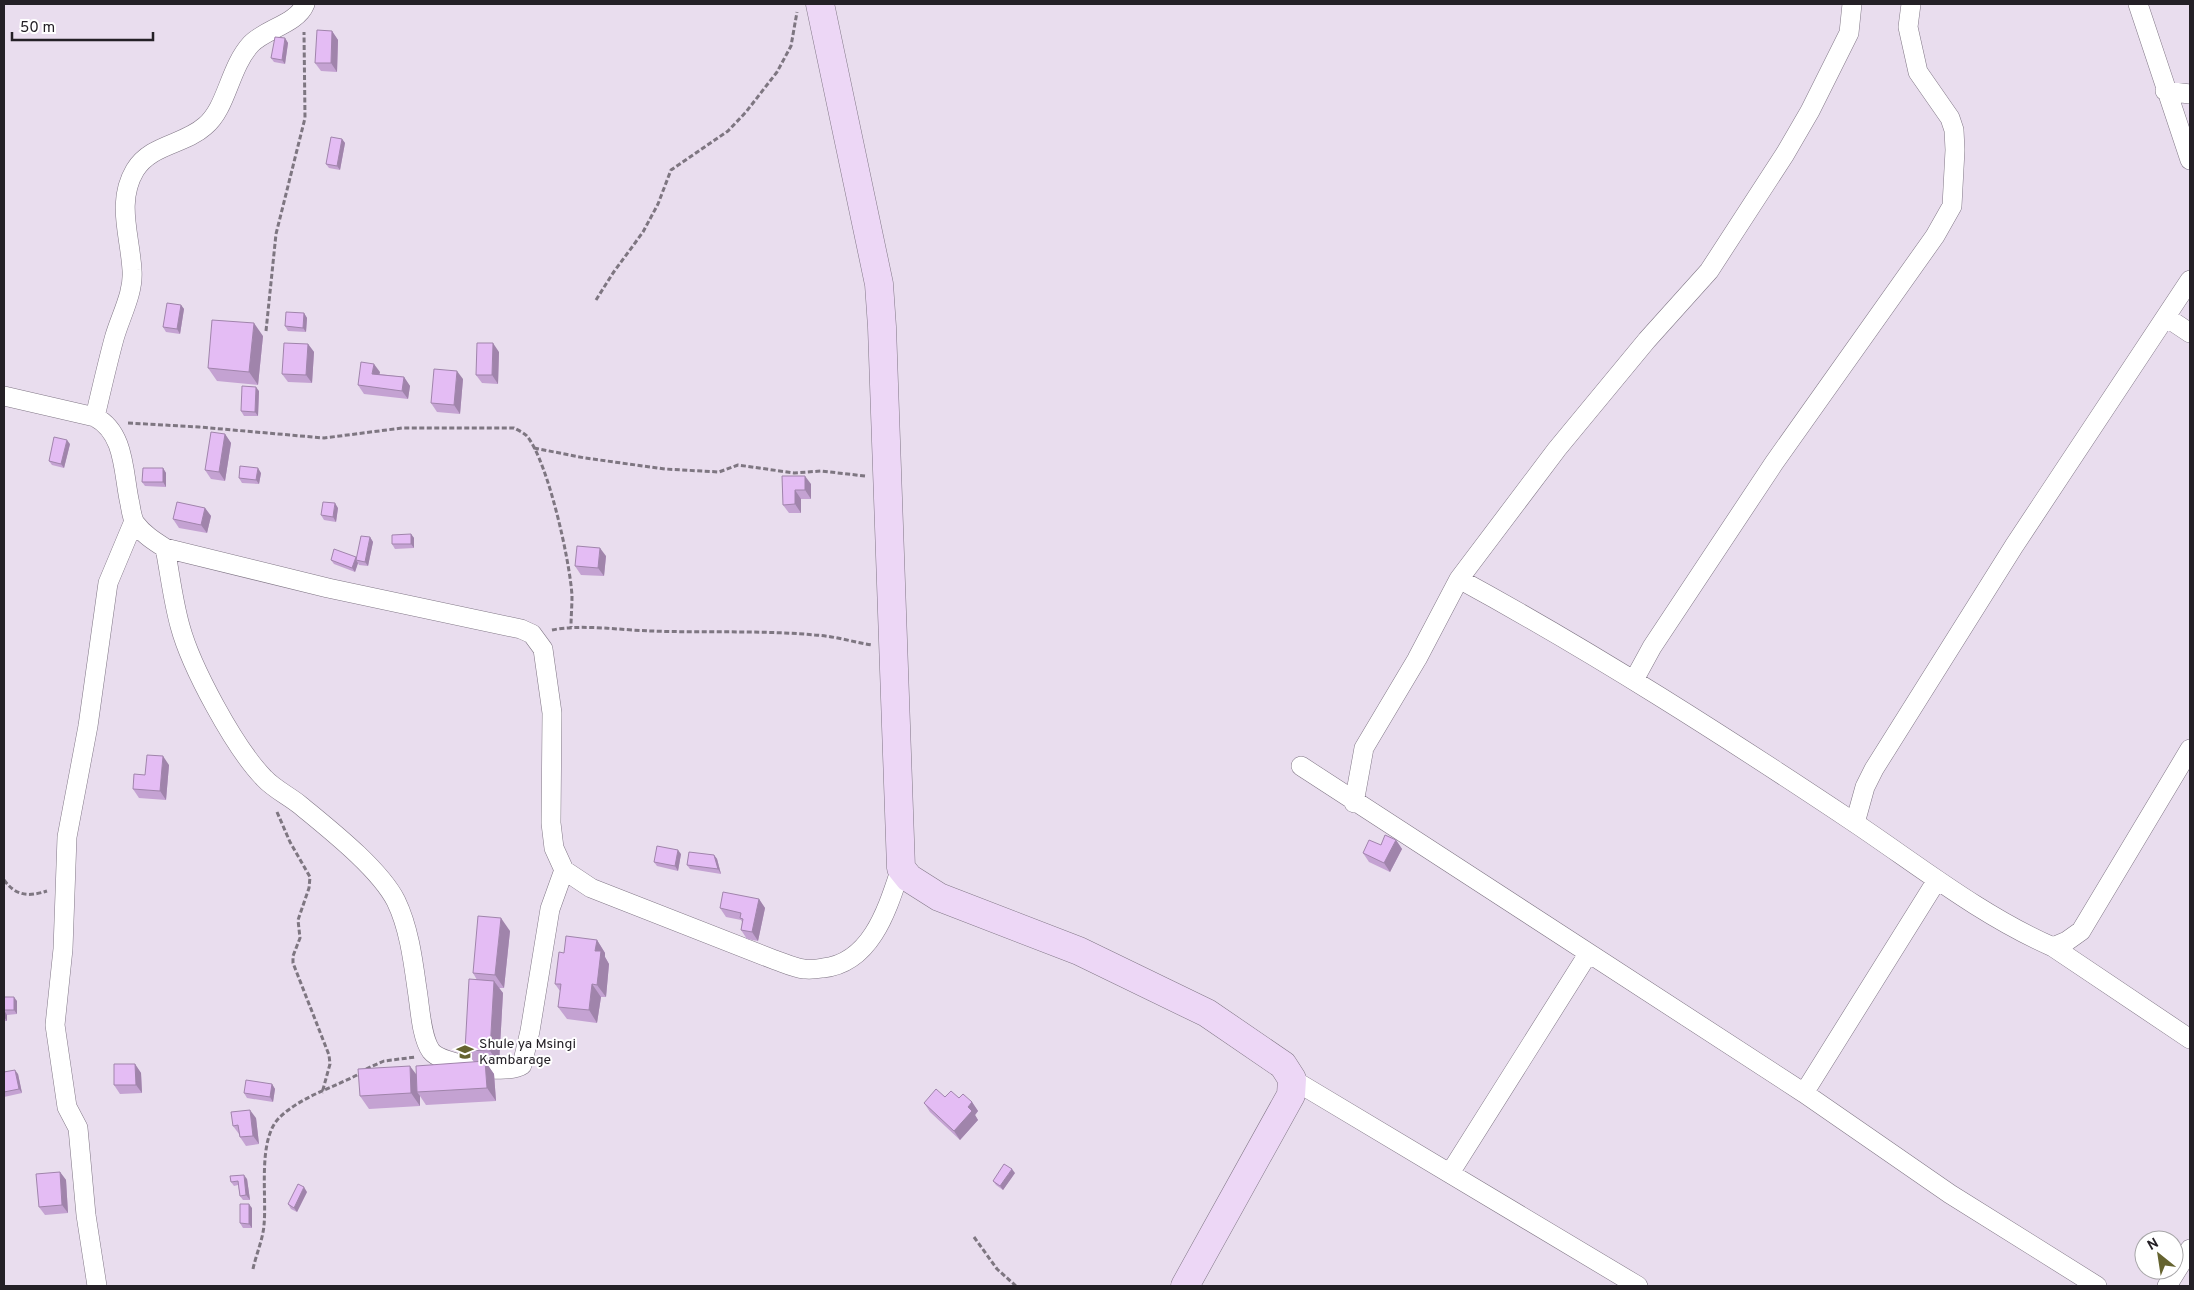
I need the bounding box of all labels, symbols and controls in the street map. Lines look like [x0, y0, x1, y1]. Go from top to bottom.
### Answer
scale bar [12, 10, 154, 42]
text: 50 m [20, 19, 55, 38]
place label: Shule ya Msingi Kambarage [479, 1036, 576, 1069]
school or university icon: Shule ya Msingi Kambarage [455, 1042, 475, 1062]
north arrow [2134, 1230, 2184, 1280]
text: N [2145, 1235, 2162, 1255]

